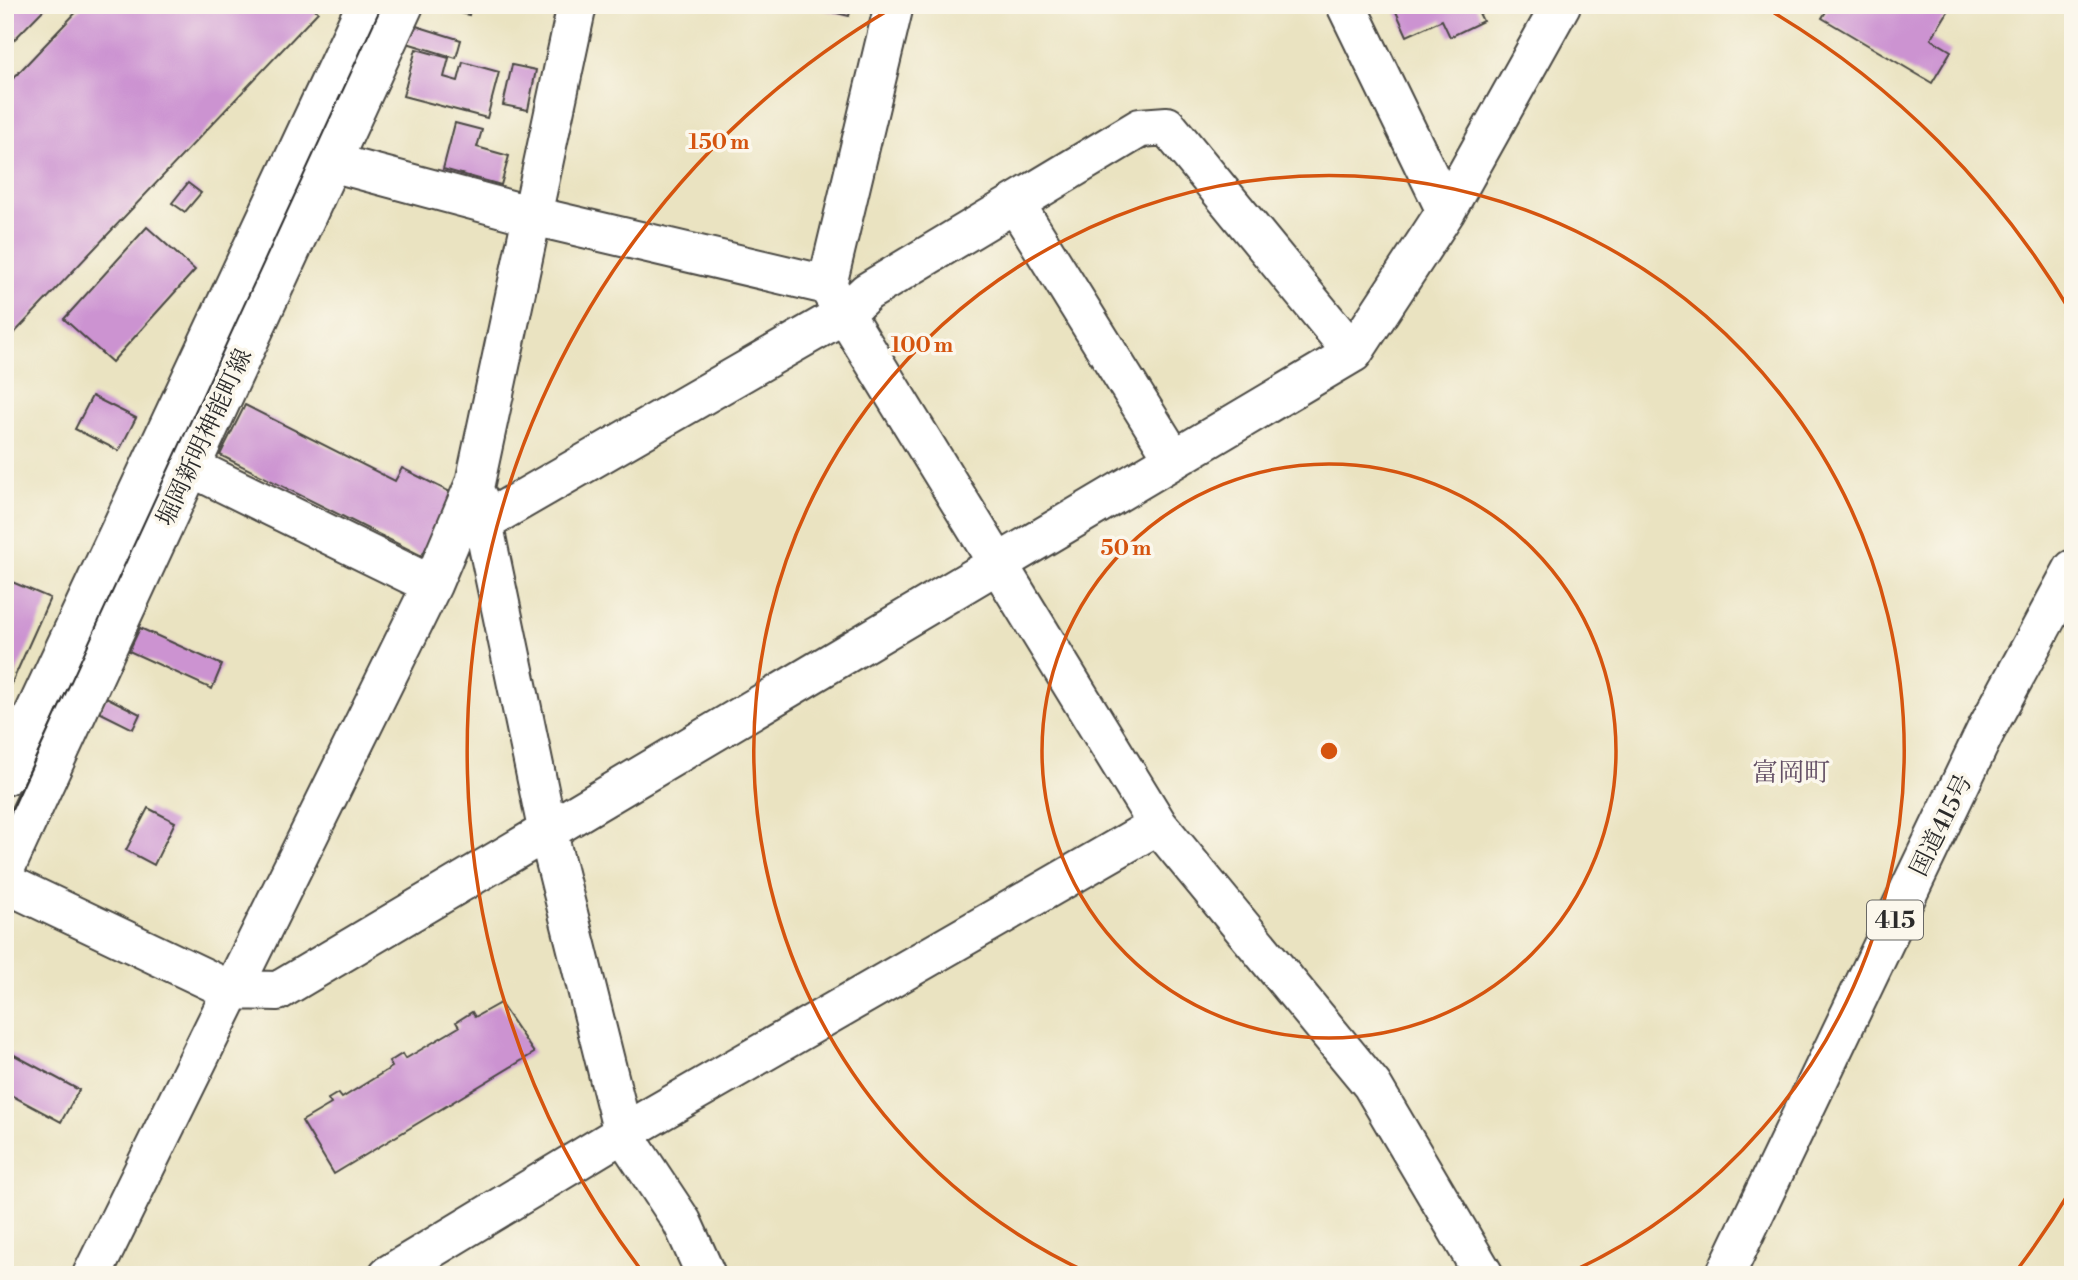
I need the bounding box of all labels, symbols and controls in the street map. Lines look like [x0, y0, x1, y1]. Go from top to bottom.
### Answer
text: 150 m [689, 130, 749, 156]
text: 100 m [891, 333, 953, 359]
street label: 堀岡新明神能町線 [151, 344, 259, 531]
text: 50 m [1101, 536, 1151, 562]
centre of rings [1317, 739, 1341, 763]
district label: 富岡町 [1752, 757, 1830, 789]
street label: 国道415号 [1904, 769, 1979, 881]
road number: 415 [1867, 900, 1923, 939]

